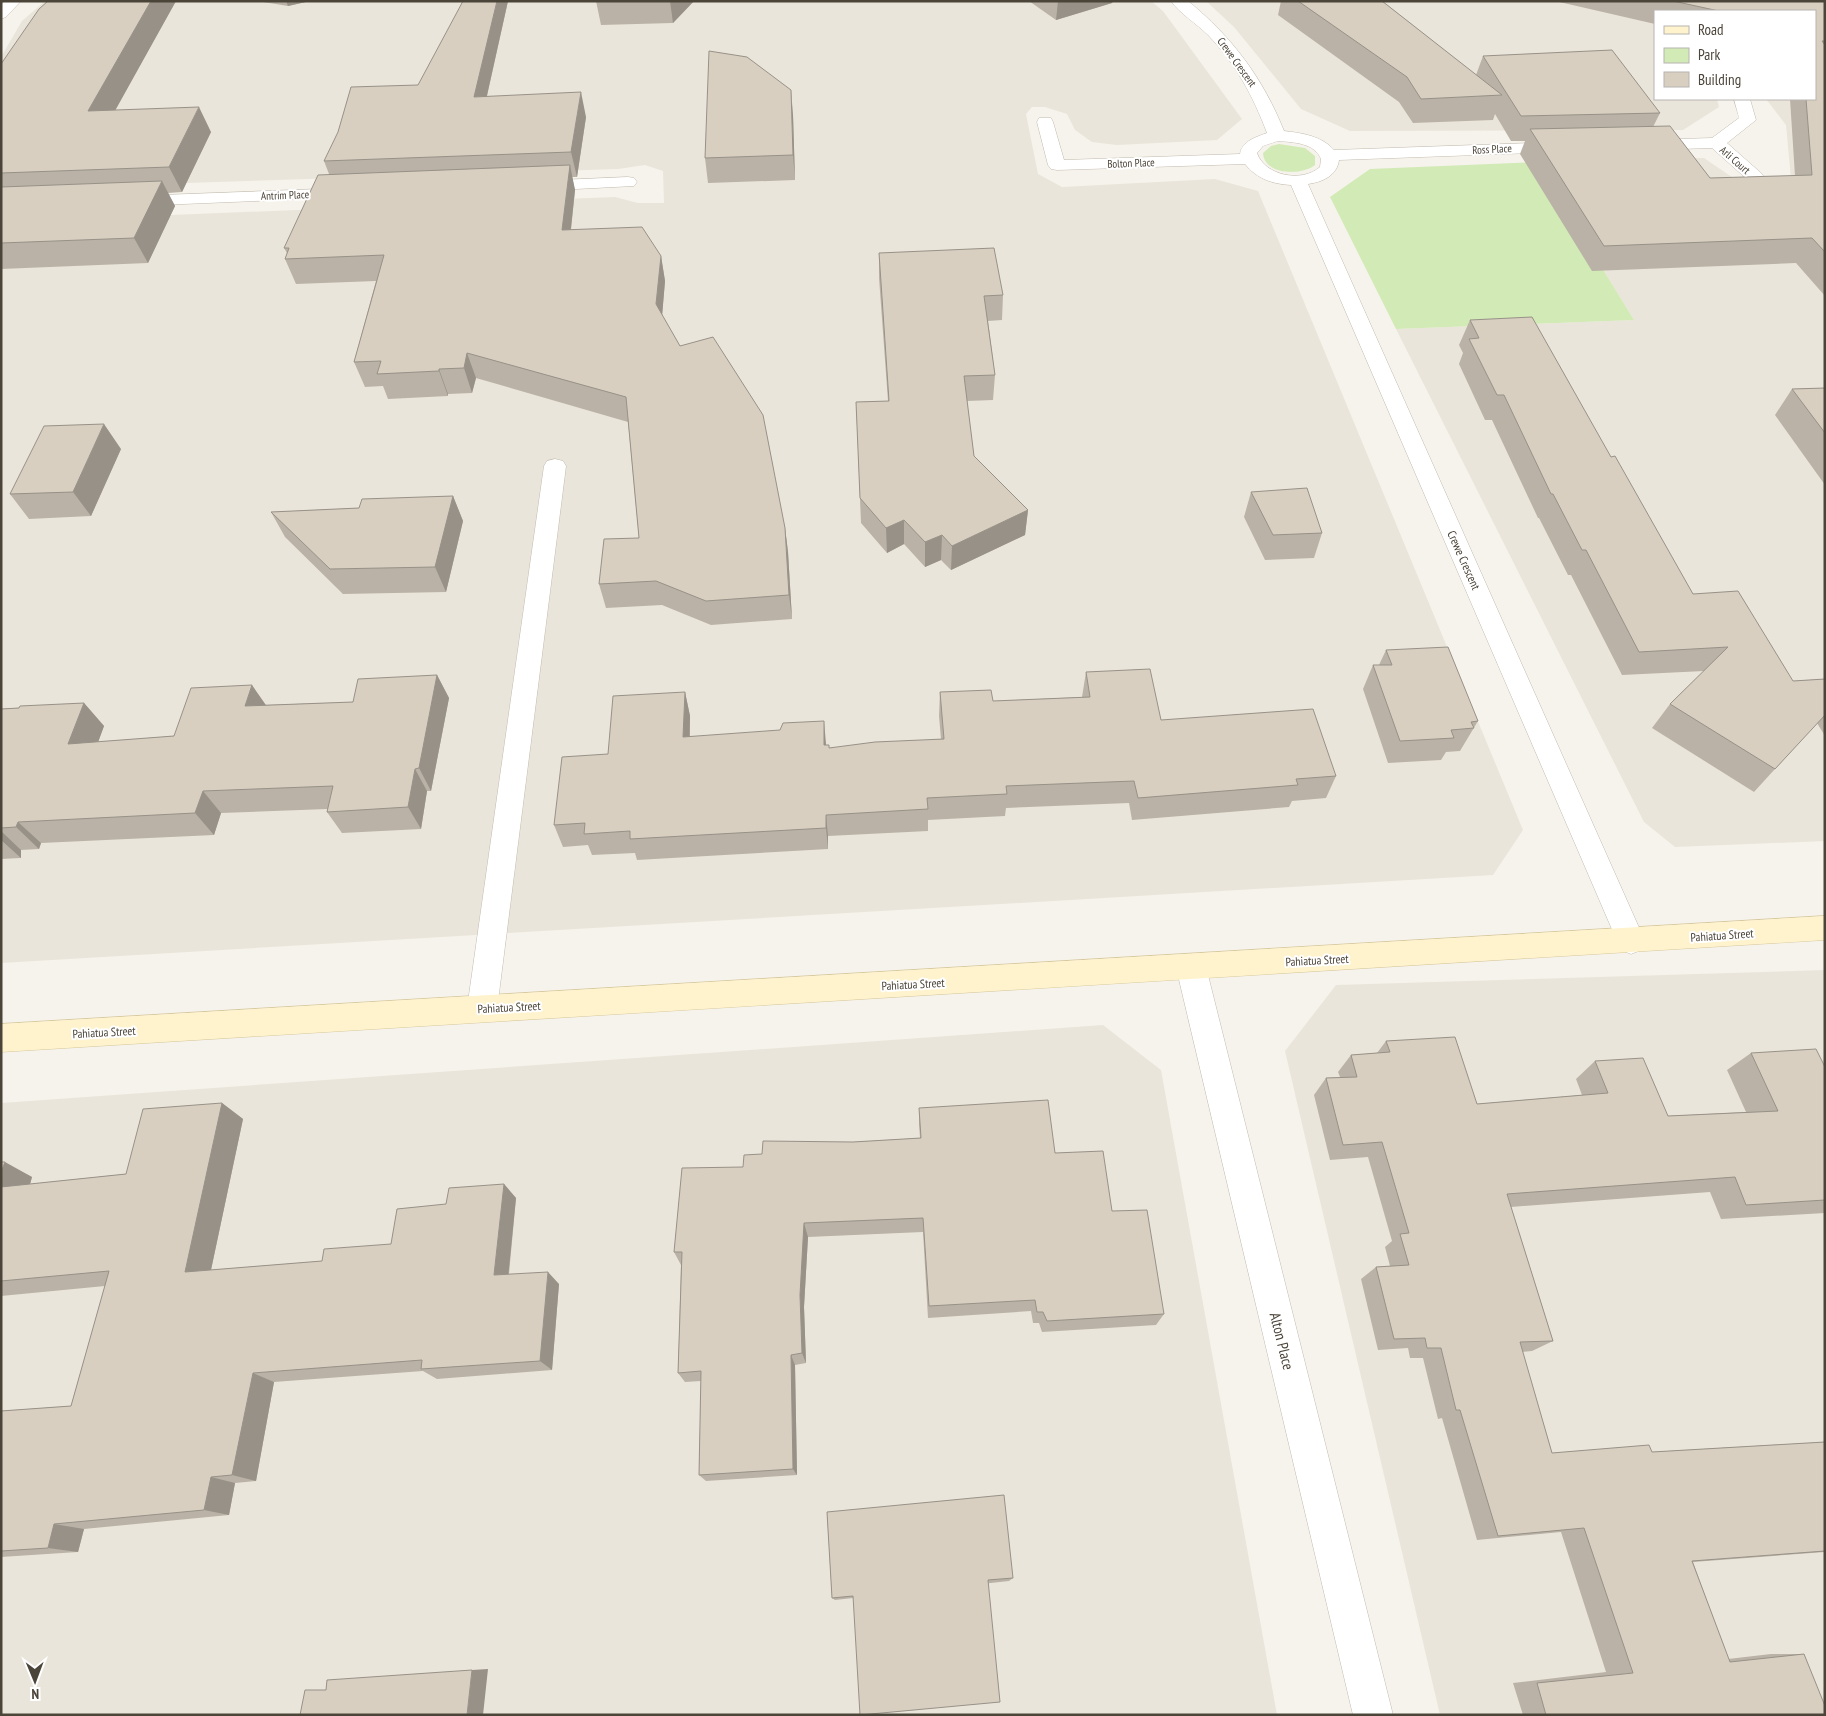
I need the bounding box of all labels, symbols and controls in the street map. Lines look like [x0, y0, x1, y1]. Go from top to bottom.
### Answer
legend [1654, 10, 1816, 100]
text: Road [1698, 20, 1724, 39]
street label: Crewe Crescent [1214, 34, 1260, 90]
text: Park [1698, 45, 1720, 64]
text: Building [1698, 70, 1741, 89]
street label: Ross Place [1472, 141, 1513, 157]
street label: Arli Court [1717, 143, 1753, 177]
street label: Bolton Place [1107, 155, 1155, 171]
street label: Antrim Place [261, 187, 310, 203]
street label: Crewe Crescent [1444, 528, 1484, 593]
street label: Pahiatua Street [1690, 925, 1755, 945]
street label: Pahiatua Street [1285, 951, 1350, 969]
street label: Pahiatua Street [881, 975, 946, 993]
street label: Pahiatua Street [477, 998, 542, 1016]
street label: Pahiatua Street [72, 1023, 137, 1041]
street label: Alton Place [1266, 1310, 1298, 1372]
north arrow [10, 1656, 60, 1706]
text: N [31, 1685, 39, 1703]

